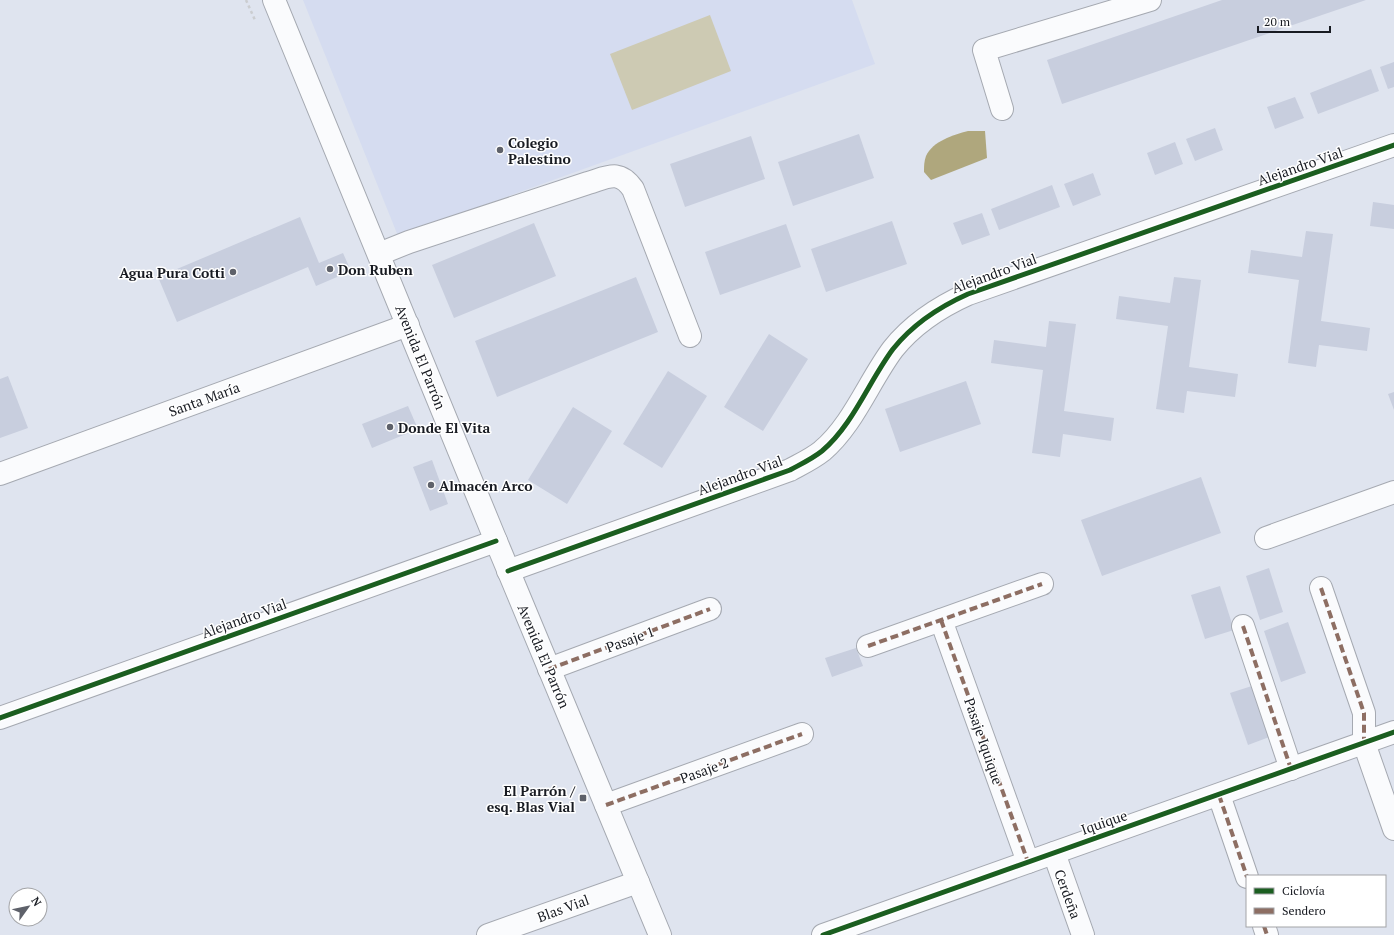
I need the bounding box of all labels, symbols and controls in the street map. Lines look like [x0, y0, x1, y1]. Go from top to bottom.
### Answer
scale bar [1258, 8, 1330, 34]
text: 20 m [1264, 14, 1291, 29]
place label: Colegio Palestino [508, 133, 571, 168]
street label: Alejandro Vial [1255, 142, 1345, 190]
marker: Colegio Palestino [495, 145, 505, 155]
street label: Alejandro Vial [949, 249, 1039, 297]
place label: Don Ruben [338, 260, 413, 279]
place label: Agua Pura Cotti [119, 263, 225, 282]
marker: Don Ruben [325, 264, 335, 274]
marker: Agua Pura Cotti [228, 267, 238, 277]
street label: Avenida El Parrón [391, 302, 451, 413]
street label: Santa María [166, 377, 242, 421]
place label: Donde El Vita [398, 418, 491, 437]
marker: Donde El Vita [385, 422, 395, 432]
street label: Alejandro Vial [695, 451, 785, 499]
place label: Almacén Arco [439, 476, 532, 495]
marker: Almacén Arco [426, 480, 436, 490]
street label: Alejandro Vial [199, 594, 289, 642]
street label: Avenida El Parrón [514, 601, 575, 712]
street label: Pasaje 1 [603, 621, 657, 657]
street label: Pasaje Iquique [960, 695, 1008, 787]
street label: Pasaje 2 [677, 752, 731, 788]
place label: El Parrón / esq. Blas Vial [487, 781, 576, 816]
marker: El Parrón / esq. Blas Vial [578, 793, 588, 803]
street label: Iquique [1078, 805, 1130, 839]
street label: Cerdeña [1050, 867, 1086, 921]
legend [1246, 875, 1386, 927]
text: Ciclovía [1282, 883, 1325, 898]
north arrow [8, 887, 48, 927]
street label: Blas Vial [534, 890, 592, 926]
text: N [28, 894, 45, 909]
text: Sendero [1282, 903, 1326, 918]

